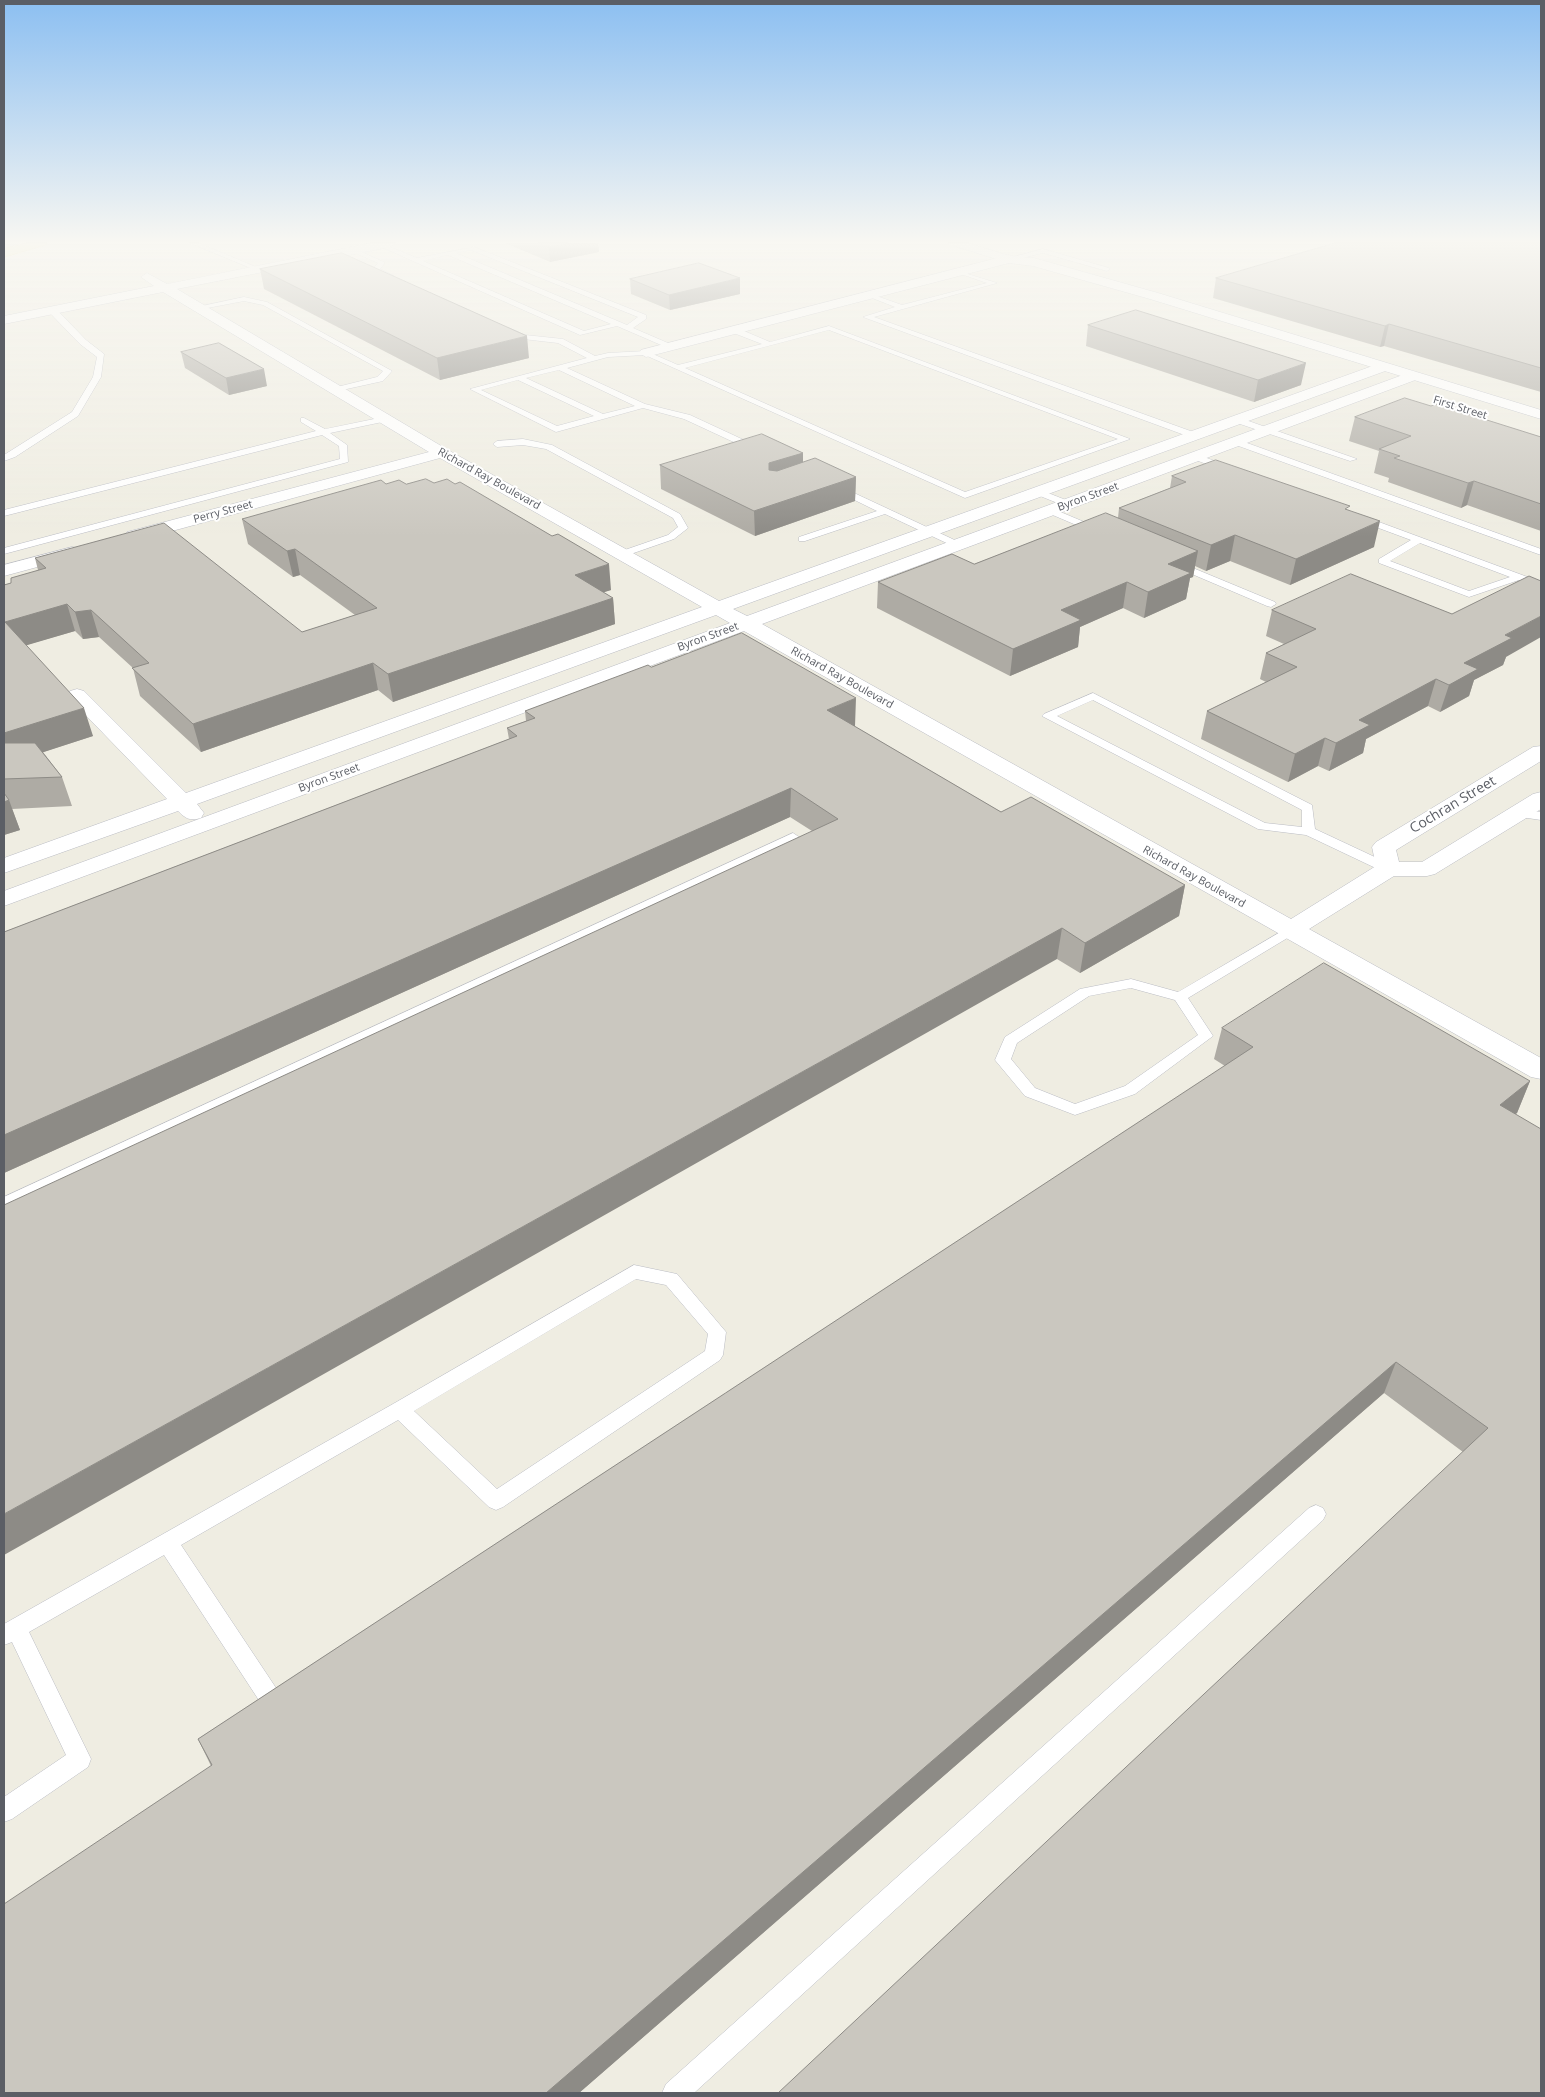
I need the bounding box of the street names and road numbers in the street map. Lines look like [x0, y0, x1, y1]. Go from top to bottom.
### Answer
street label: First Street [1431, 394, 1489, 422]
street label: Richard Ray Boulevard [435, 445, 543, 513]
street label: Byron Street [1056, 480, 1120, 514]
street label: Perry Street [192, 498, 254, 526]
street label: Byron Street [676, 620, 740, 654]
street label: Richard Ray Boulevard [788, 644, 896, 712]
street label: Byron Street [297, 761, 361, 795]
street label: Cochran Street [1407, 773, 1499, 837]
street label: Richard Ray Boulevard [1140, 843, 1248, 911]

